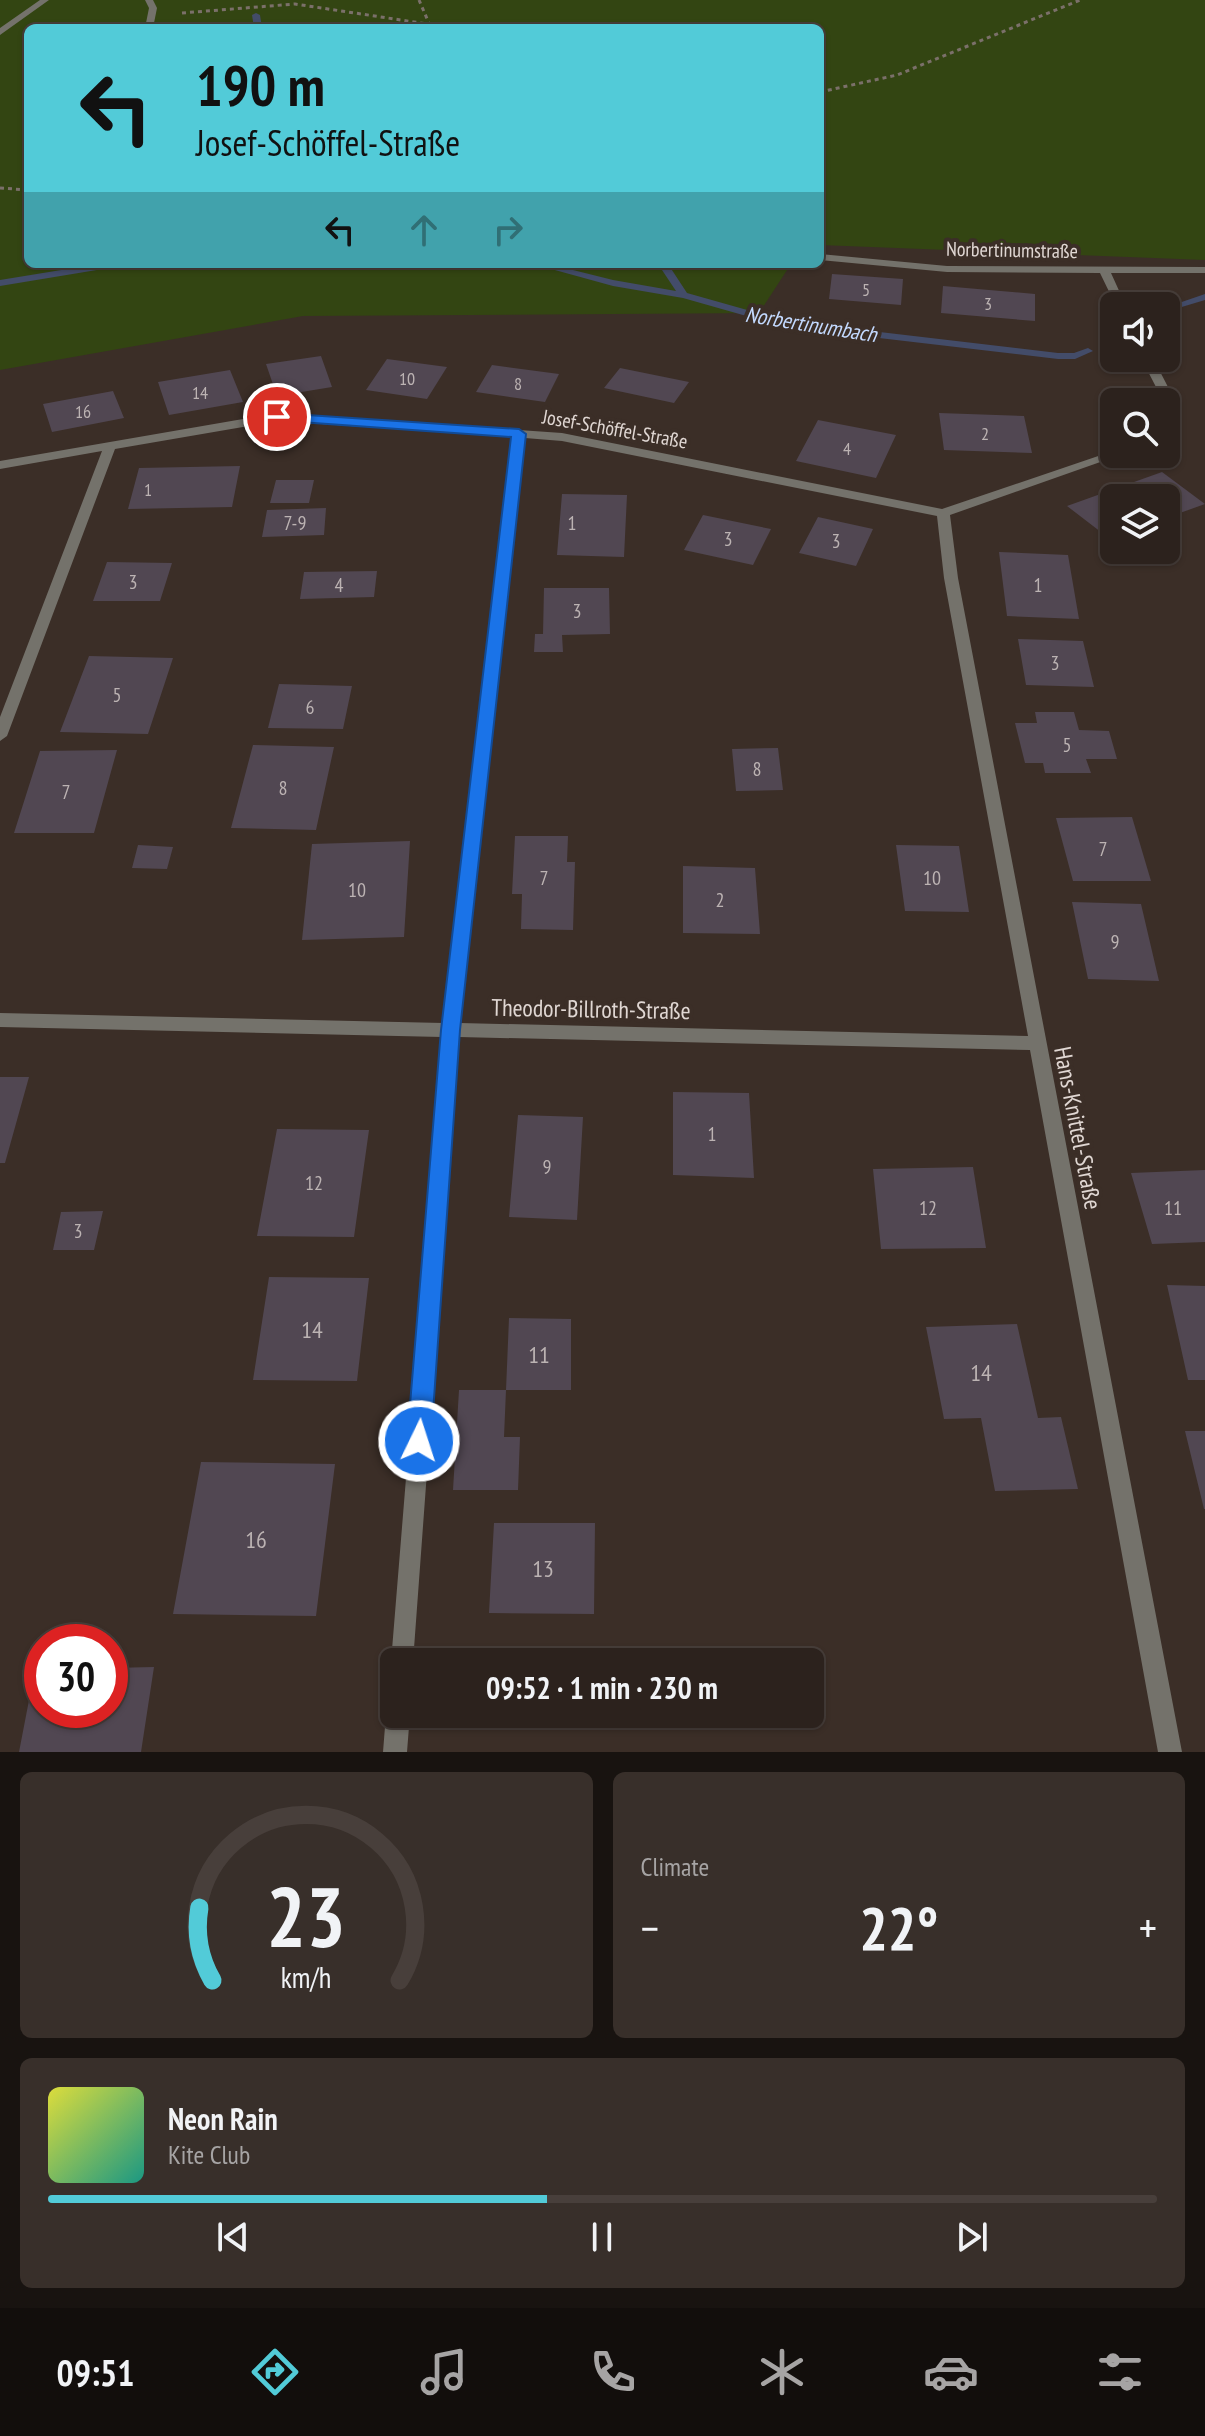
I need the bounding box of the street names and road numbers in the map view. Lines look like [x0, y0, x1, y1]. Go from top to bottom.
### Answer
street label: Norbertinumstraße [946, 236, 1078, 264]
street label: Josef-Schöffel-Straße [539, 403, 690, 455]
street label: Theodor-Billroth-Straße [491, 992, 691, 1026]
street label: Hans-Knittel-Straße [1047, 1044, 1109, 1212]

